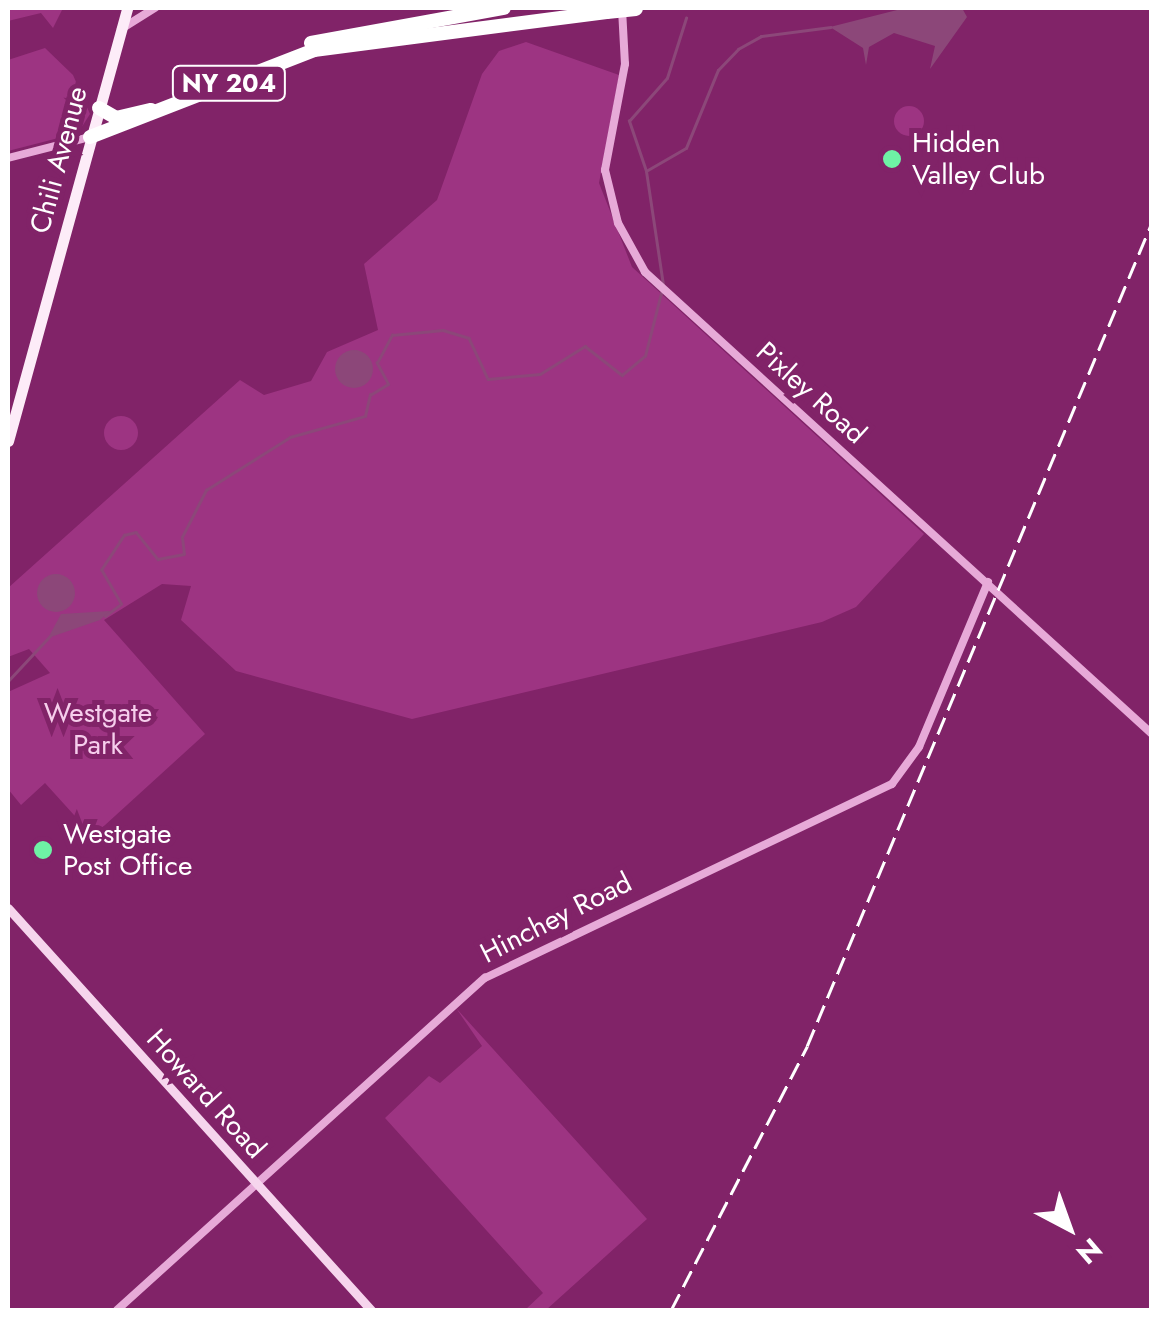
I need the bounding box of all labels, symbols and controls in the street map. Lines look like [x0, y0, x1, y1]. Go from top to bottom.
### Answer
road number: NY 204 [172, 63, 286, 103]
street label: Chili Avenue [23, 83, 95, 237]
place label: Hidden Valley Club [912, 126, 1045, 192]
marker: Hidden Valley Club [881, 148, 903, 170]
street label: Pixley Road [749, 335, 873, 451]
park label: Westgate Park [44, 696, 152, 762]
place label: Westgate Post Office [63, 817, 192, 883]
marker: Westgate Post Office [32, 839, 54, 861]
street label: Hinchey Road [475, 866, 637, 970]
street label: Howard Road [139, 1023, 273, 1165]
north arrow [1019, 1178, 1119, 1278]
text: N [1067, 1228, 1111, 1274]

